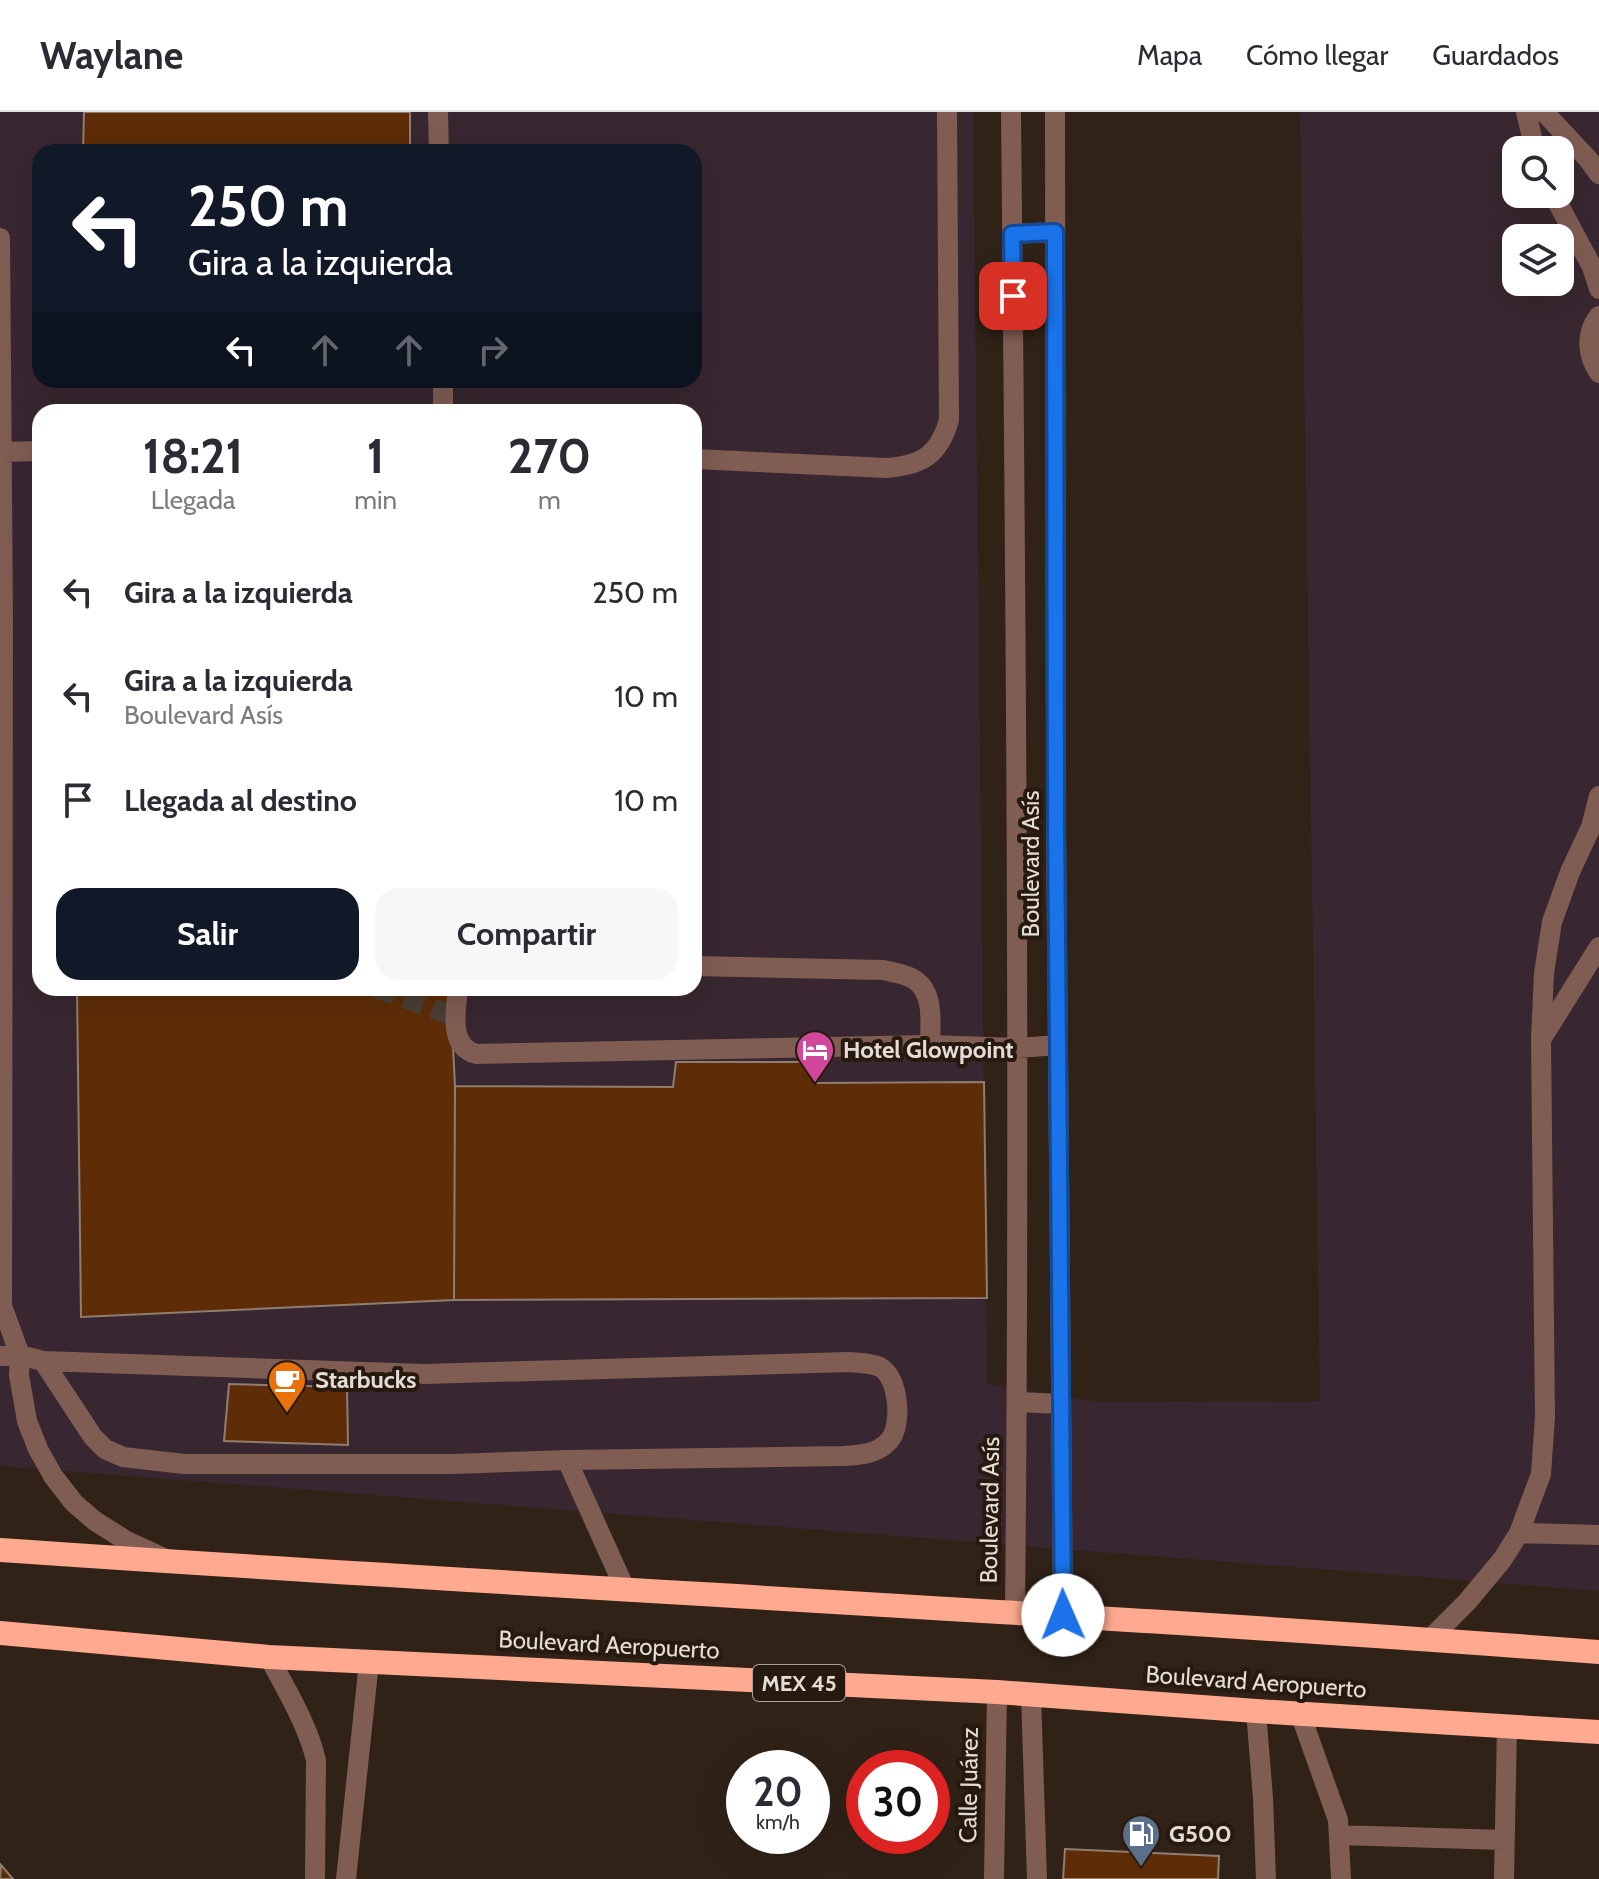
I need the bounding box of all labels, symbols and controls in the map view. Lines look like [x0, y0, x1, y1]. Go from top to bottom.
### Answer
text: Waylane [40, 32, 183, 79]
text: Mapa [1137, 38, 1202, 72]
text: Cómo llegar [1246, 38, 1388, 72]
text: Guardados [1432, 38, 1559, 72]
map controls [1502, 136, 1574, 296]
button: search [1502, 136, 1574, 208]
text: 250 m [188, 172, 349, 240]
icon: left [56, 176, 160, 280]
button: layers [1502, 224, 1574, 296]
text: Gira a la izquierda [188, 240, 453, 284]
pin [979, 262, 1047, 330]
icon: arrive [991, 274, 1035, 318]
icon: left [219, 328, 263, 372]
icon: ahead [303, 328, 347, 372]
icon: ahead [387, 328, 431, 372]
icon: right [471, 328, 515, 372]
text: 18:21 [143, 427, 243, 485]
text: 1 [367, 427, 384, 485]
text: 270 [508, 427, 591, 485]
text: Llegada [151, 484, 235, 516]
text: min [354, 484, 397, 516]
text: m [538, 484, 561, 516]
icon: left [56, 570, 100, 614]
text: Gira a la izquierda [124, 574, 353, 611]
text: 250 m [592, 574, 678, 611]
text: Gira a la izquierda [124, 662, 353, 699]
icon: left [56, 674, 100, 718]
text: 10 m [614, 678, 678, 715]
text: Boulevard Asís [124, 699, 283, 731]
icon: arrive [56, 778, 100, 822]
text: Llegada al destino [124, 782, 357, 819]
text: 10 m [614, 782, 678, 819]
street label: Boulevard Asís [1016, 791, 1045, 937]
button: Salir [56, 888, 359, 980]
button: Compartir [375, 888, 678, 980]
hotel icon: Hotel Glowpoint [794, 1029, 836, 1084]
place label: Hotel Glowpoint [843, 1035, 1014, 1064]
cafe icon: Starbucks [266, 1359, 308, 1414]
place label: Starbucks [315, 1365, 416, 1394]
street label: Boulevard Asís [974, 1436, 1005, 1584]
position arrow [1021, 1573, 1105, 1657]
street label: Boulevard Aeropuerto [498, 1624, 720, 1665]
street label: Boulevard Aeropuerto [1145, 1659, 1367, 1704]
road number: MEX 45 [753, 1665, 845, 1701]
street label: Calle Juárez [953, 1727, 984, 1843]
speed limit sign: 30 [846, 1750, 950, 1854]
text: 20 [753, 1767, 803, 1816]
text: km/h [756, 1810, 800, 1834]
fuel station icon: G500 [1120, 1813, 1162, 1868]
place label: G500 [1169, 1819, 1232, 1848]

